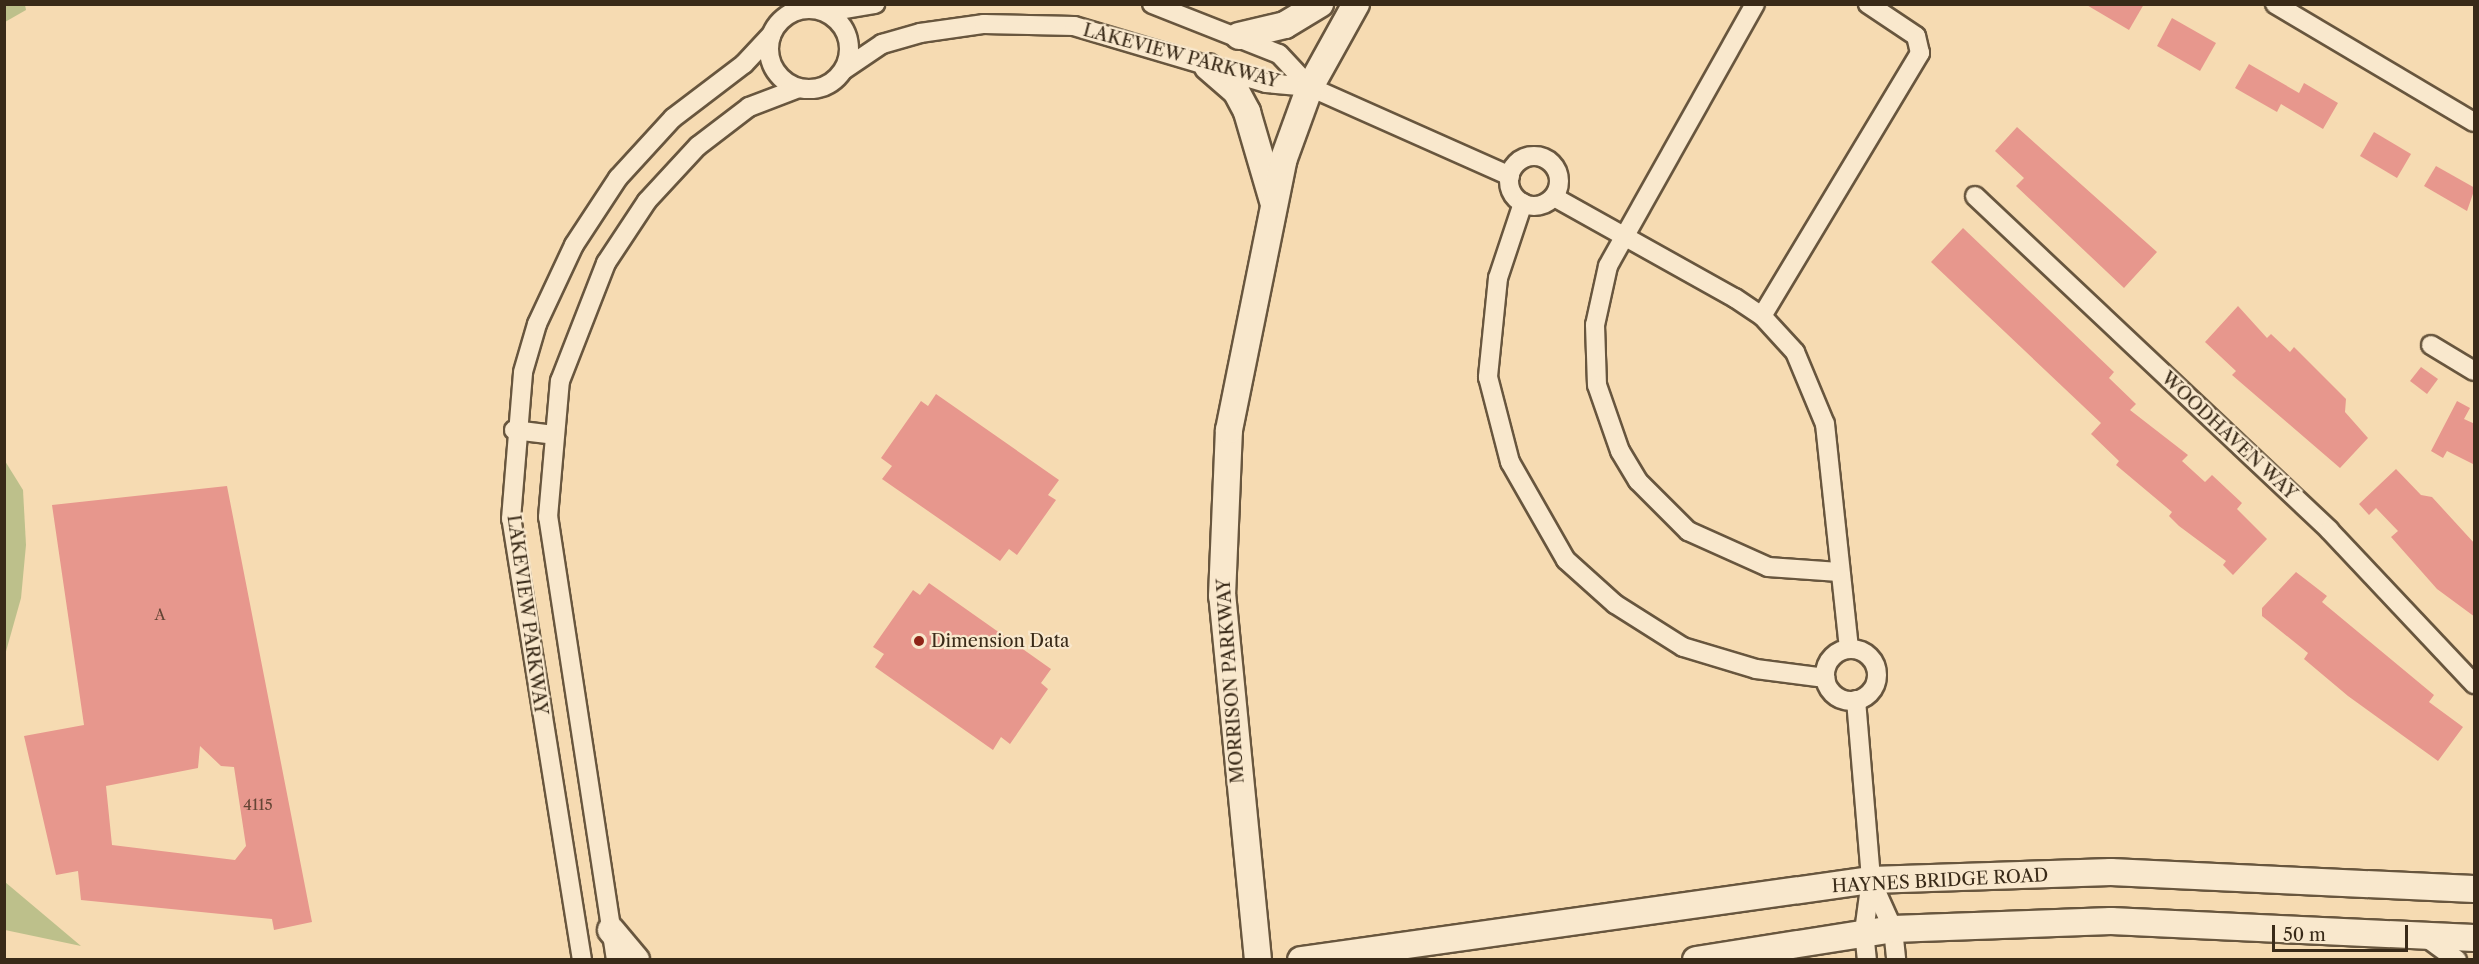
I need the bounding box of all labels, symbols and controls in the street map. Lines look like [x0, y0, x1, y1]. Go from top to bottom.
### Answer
street label: LAKEVIEW PARKWAY [1080, 19, 1282, 93]
street label: WOODHAVEN WAY [2156, 367, 2302, 505]
street label: LAKEVIEW PARKWAY [502, 513, 552, 717]
street label: MORRISON PARKWAY [1213, 578, 1249, 784]
house number: A [154, 606, 166, 624]
place label: Dimension Data [931, 630, 1070, 652]
marker: Dimension Data [912, 634, 926, 648]
house number: 4115 [243, 796, 273, 814]
street label: HAYNES BRIDGE ROAD [1831, 865, 2049, 897]
scale bar [2275, 913, 2412, 951]
text: 50 m [2283, 924, 2326, 946]

